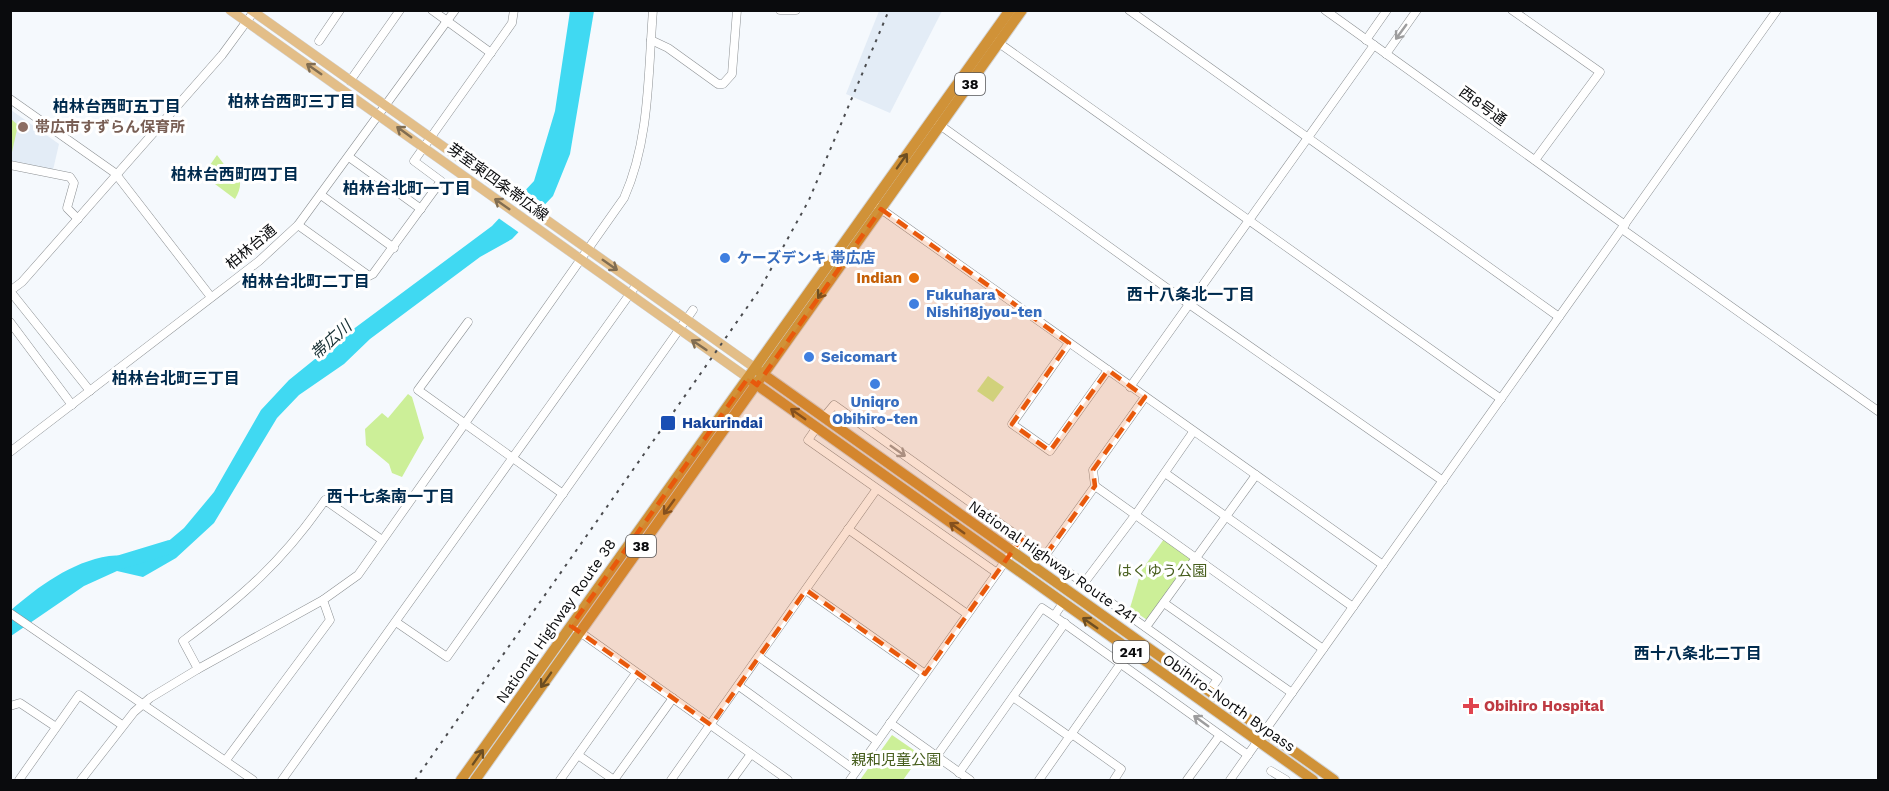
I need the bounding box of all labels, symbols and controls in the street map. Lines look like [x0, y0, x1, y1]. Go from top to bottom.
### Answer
one-way arrow [1395, 24, 1408, 40]
one-way arrow [306, 63, 322, 75]
road number: 38 [955, 73, 985, 95]
street label: 西8号通 [1456, 83, 1510, 129]
district label: 柏林台西町三丁目 [228, 92, 356, 111]
district label: 柏林台西町五丁目 [53, 97, 181, 116]
place label: 帯広市すずらん保育所 [35, 118, 185, 136]
marker: 帯広市すずらん保育所 [16, 120, 30, 134]
one-way arrow [396, 126, 412, 139]
street label: 芽室東四条帯広線 [444, 139, 552, 225]
one-way arrow [895, 154, 908, 170]
district label: 柏林台西町四丁目 [171, 165, 299, 184]
district label: 柏林台北町一丁目 [343, 179, 471, 198]
one-way arrow [494, 198, 511, 210]
street label: 柏林台通 [222, 221, 280, 273]
place label: ケーズデンキ 帯広店 [737, 249, 876, 267]
marker: ケーズデンキ 帯広店 [718, 251, 732, 265]
one-way arrow [601, 259, 617, 271]
place label: Indian [856, 269, 902, 287]
marker: Indian [907, 271, 921, 285]
district label: 柏林台北町二丁目 [242, 272, 370, 291]
one-way arrow [817, 282, 829, 298]
district label: 西十八条北一丁目 [1127, 285, 1255, 304]
place label: Fukuhara Nishi18jyou-ten [926, 286, 1042, 321]
marker: Fukuhara Nishi18jyou-ten [907, 297, 921, 311]
water label: 帯広川 [307, 316, 357, 363]
one-way arrow [692, 339, 708, 351]
place label: Seicomart [821, 348, 897, 366]
marker: Seicomart [802, 350, 816, 364]
district label: 柏林台北町三丁目 [112, 369, 240, 388]
marker: Uniqro Obihiro-ten [868, 377, 882, 391]
place label: Uniqro Obihiro-ten [832, 393, 918, 428]
one-way arrow [791, 408, 807, 420]
marker: Hakurindai [659, 414, 677, 432]
place label: Hakurindai [682, 414, 763, 432]
one-way arrow [890, 445, 906, 458]
district label: 西十七条南一丁目 [327, 487, 455, 506]
street label: National Highway Route 241 [965, 497, 1141, 627]
one-way arrow [663, 498, 675, 514]
one-way arrow [949, 521, 965, 534]
street label: National Highway Route 38 [492, 535, 620, 707]
road number: 38 [626, 535, 656, 557]
park label: はくゆう公園 [1117, 562, 1207, 580]
one-way arrow [1083, 616, 1099, 629]
road number: 241 [1113, 641, 1149, 663]
district label: 西十八条北二丁目 [1634, 644, 1762, 663]
street label: Obihiro-North Bypass [1159, 650, 1299, 756]
one-way arrow [540, 672, 552, 688]
marker: Obihiro Hospital [1462, 697, 1480, 715]
place label: Obihiro Hospital [1484, 697, 1604, 715]
one-way arrow [1193, 715, 1209, 727]
one-way arrow [472, 750, 484, 766]
park label: 親和児童公園 [851, 751, 941, 769]

